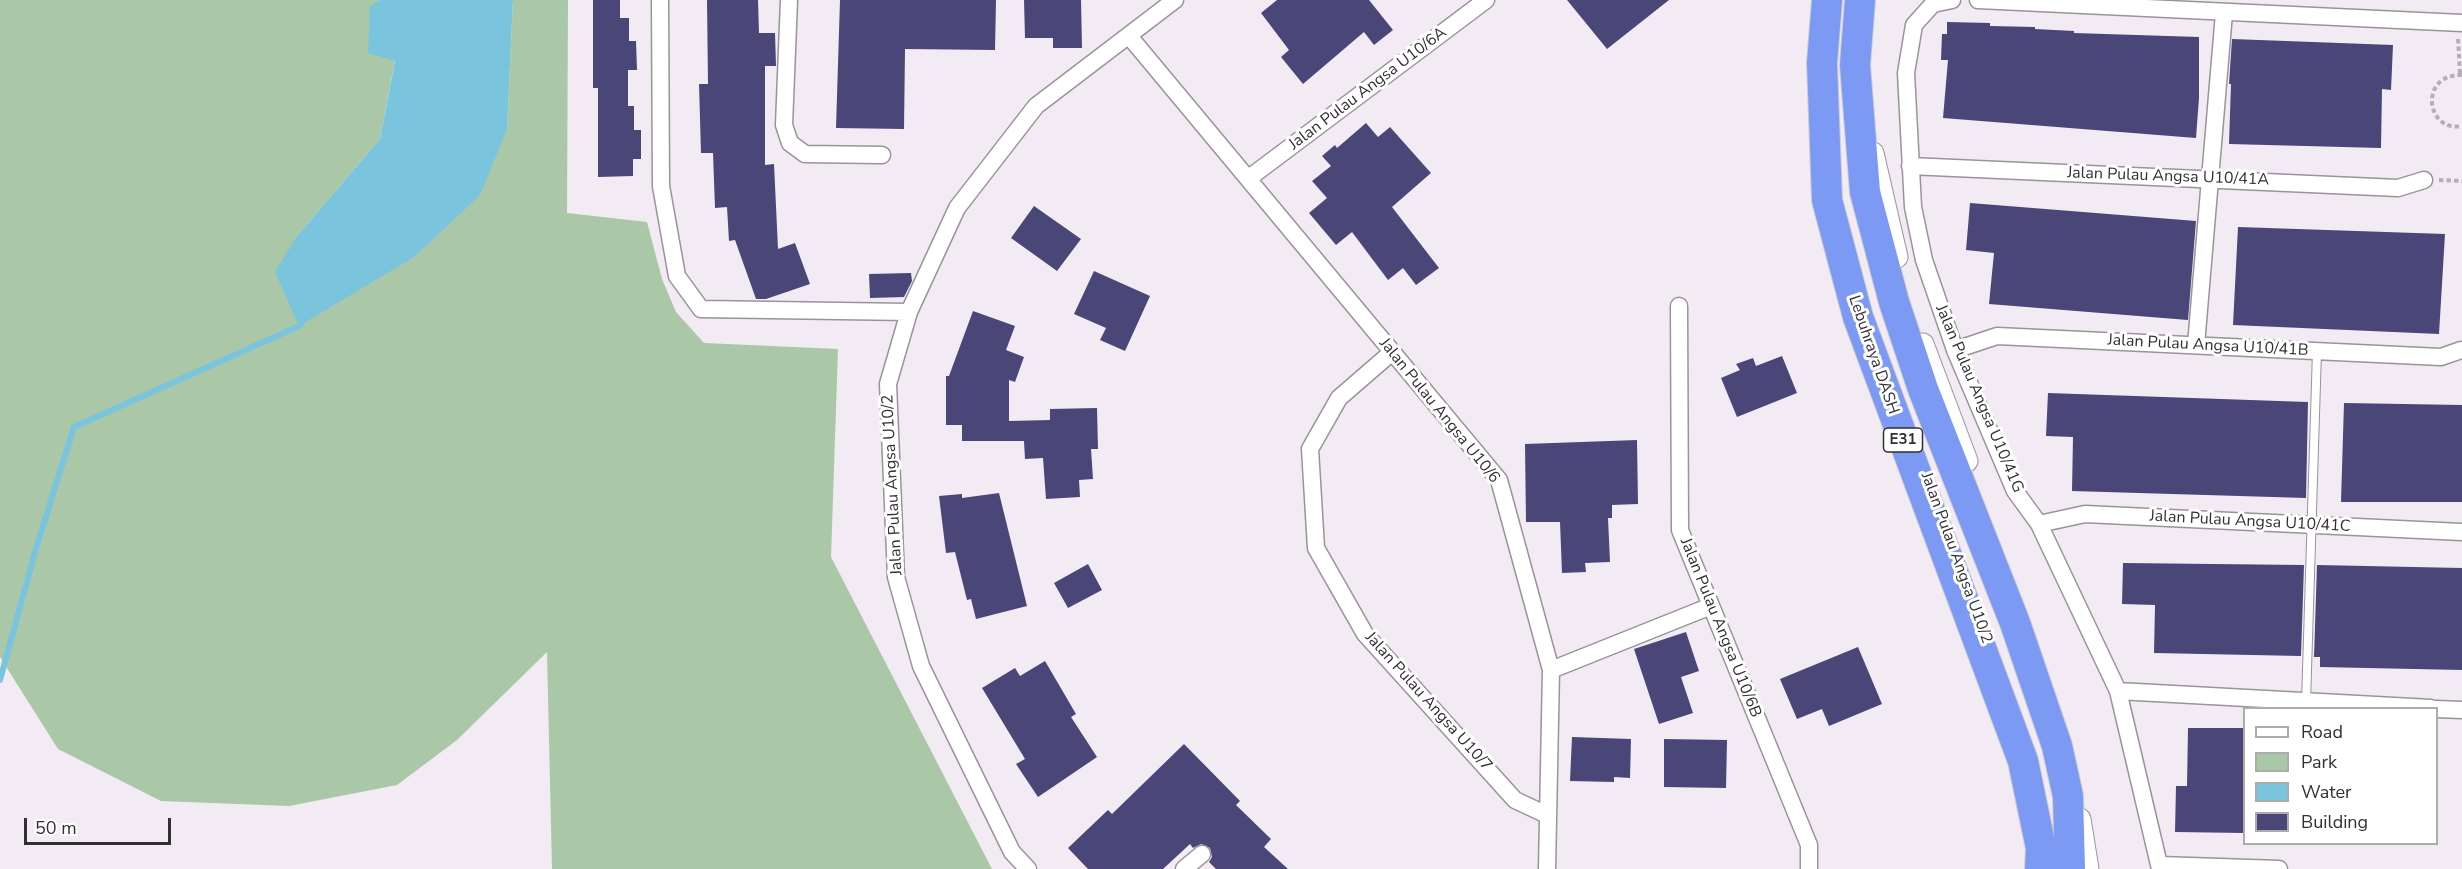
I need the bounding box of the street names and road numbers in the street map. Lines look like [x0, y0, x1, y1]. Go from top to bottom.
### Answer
street label: Jalan Pulau Angsa U10/6A [1285, 23, 1451, 155]
street label: Jalan Pulau Angsa U10/41A [2067, 164, 2269, 190]
street label: Lebuhraya DASH [1844, 293, 1902, 417]
street label: Jalan Pulau Angsa U10/41G [1931, 302, 2027, 496]
street label: Jalan Pulau Angsa U10/41B [2107, 331, 2309, 361]
street label: Jalan Pulau Angsa U10/6 [1375, 335, 1503, 487]
street label: Jalan Pulau Angsa U10/2 [879, 394, 907, 576]
road number: E31 [1884, 428, 1922, 452]
street label: Jalan Pulau Angsa U10/2 [1916, 470, 1996, 646]
street label: Jalan Pulau Angsa U10/41C [2149, 507, 2351, 537]
street label: Jalan Pulau Angsa U10/6B [1675, 536, 1765, 720]
street label: Jalan Pulau Angsa U10/7 [1360, 628, 1496, 776]

